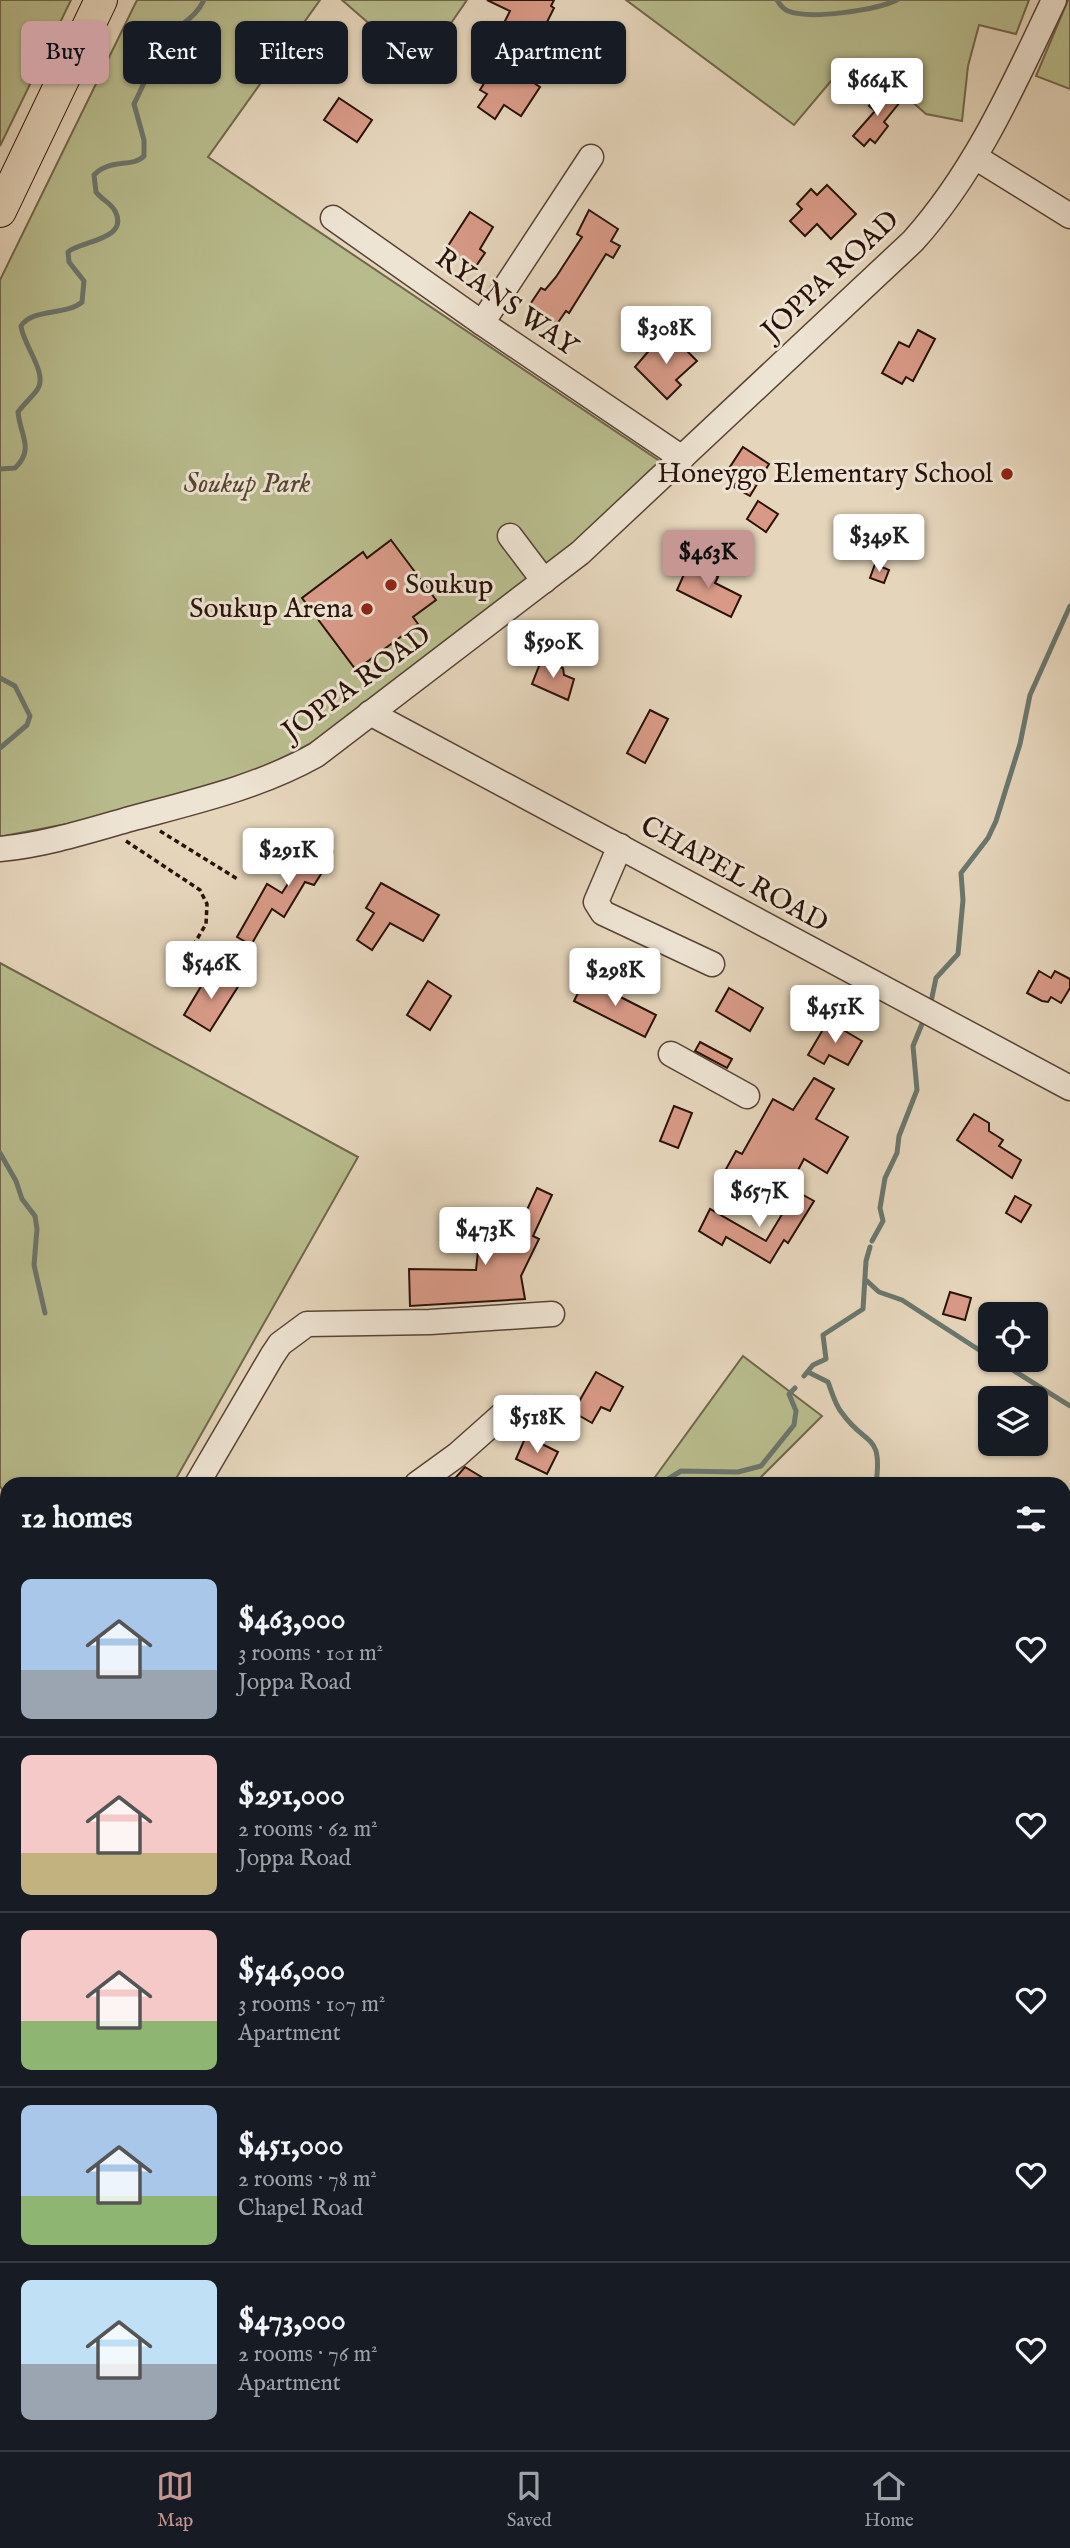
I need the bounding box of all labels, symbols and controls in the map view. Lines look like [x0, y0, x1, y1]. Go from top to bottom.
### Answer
chip: Buy [21, 21, 109, 84]
chip: Rent [123, 21, 221, 84]
chip: Filters [235, 21, 348, 84]
chip: New [362, 21, 457, 84]
chip: Apartment [471, 21, 626, 84]
pin: $664K [828, 58, 926, 118]
text: $664K [847, 66, 907, 95]
street label: JOPPA ROAD [753, 203, 907, 351]
street label: RYANS WAY [428, 241, 585, 366]
pin: $308K [617, 306, 715, 366]
text: $308K [637, 314, 695, 343]
place label: Honeygo Elementary School [657, 457, 993, 492]
marker: Honeygo Elementary School [999, 466, 1015, 482]
park label: Soukup Park [184, 467, 310, 502]
pin: $349K [830, 514, 928, 574]
text: $349K [849, 522, 909, 551]
pin: $463K [659, 530, 757, 590]
text: $463K [679, 538, 737, 567]
place label: Soukup [405, 568, 494, 603]
marker: Soukup [383, 577, 399, 593]
place label: Soukup Arena [189, 592, 354, 627]
marker: Soukup Arena [359, 601, 375, 617]
street label: JOPPA ROAD [273, 618, 438, 751]
pin: $590K [504, 620, 602, 680]
text: $590K [523, 628, 583, 657]
street label: CHAPEL ROAD [634, 809, 834, 941]
pin: $291K [239, 828, 337, 888]
text: $291K [259, 836, 317, 865]
pin: $546K [162, 942, 260, 1001]
pin: $298K [566, 948, 664, 1008]
text: $546K [182, 949, 240, 978]
text: $298K [585, 956, 645, 985]
pin: $451K [786, 986, 884, 1045]
text: $451K [806, 993, 864, 1022]
pin: $657K [710, 1170, 808, 1229]
text: $657K [730, 1177, 788, 1206]
pin: $473K [436, 1208, 534, 1267]
text: $473K [455, 1215, 515, 1244]
map controls [978, 1302, 1048, 1456]
button: locate [978, 1302, 1048, 1372]
button: layers [978, 1386, 1048, 1456]
pin: $518K [488, 1396, 586, 1455]
text: $518K [509, 1403, 565, 1432]
text: 12 homes [21, 1500, 132, 1538]
icon: filters [1012, 1500, 1050, 1538]
text: $463,000 [238, 1601, 345, 1639]
icon: home [77, 1607, 161, 1691]
icon: heart [1012, 1630, 1050, 1668]
text: 3 rooms · 101 m² [238, 1639, 383, 1668]
text: Joppa Road [238, 1668, 351, 1697]
text: $291,000 [238, 1777, 345, 1815]
icon: home [77, 1783, 161, 1867]
icon: heart [1012, 1806, 1050, 1844]
text: 2 rooms · 62 m² [238, 1815, 378, 1844]
text: Joppa Road [238, 1844, 351, 1873]
text: $546,000 [238, 1952, 345, 1990]
icon: home [77, 1958, 161, 2042]
icon: heart [1012, 1981, 1050, 2019]
text: 3 rooms · 107 m² [238, 1990, 386, 2019]
text: Apartment [238, 2019, 341, 2048]
text: $451,000 [238, 2127, 343, 2165]
icon: home [77, 2133, 161, 2217]
icon: heart [1012, 2156, 1050, 2194]
text: 2 rooms · 78 m² [238, 2165, 377, 2194]
text: Chapel Road [238, 2194, 363, 2223]
text: $473,000 [238, 2302, 346, 2340]
icon: home [77, 2308, 161, 2392]
icon: heart [1012, 2331, 1050, 2369]
text: 2 rooms · 76 m² [238, 2340, 378, 2369]
text: Apartment [238, 2369, 341, 2398]
tab: Map [156, 2467, 194, 2533]
tab: Saved [507, 2467, 552, 2533]
tab: Home [864, 2467, 914, 2533]

